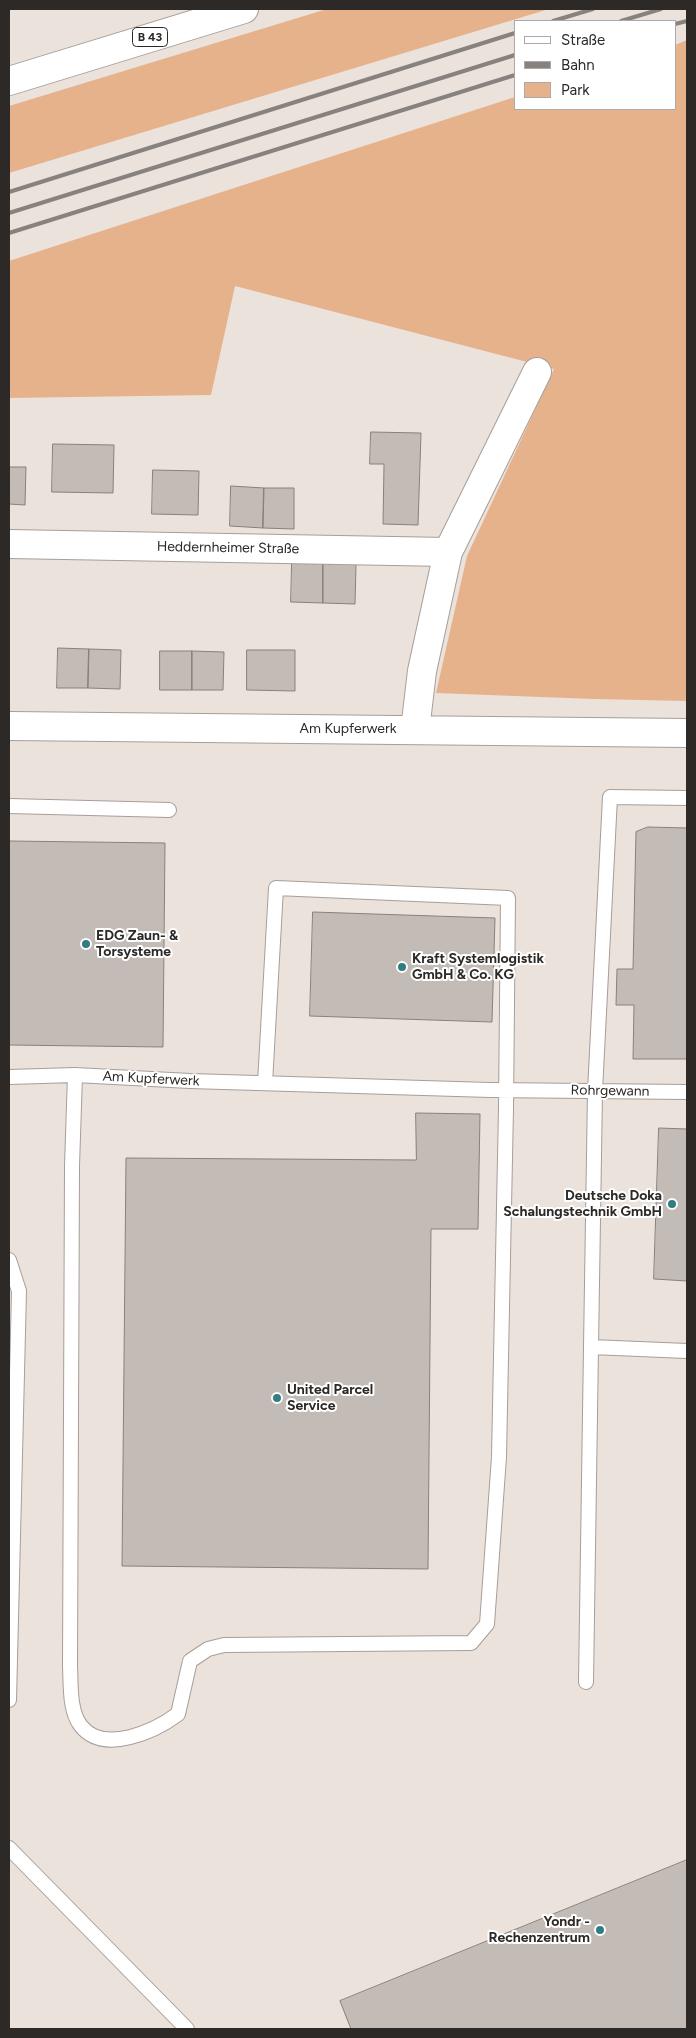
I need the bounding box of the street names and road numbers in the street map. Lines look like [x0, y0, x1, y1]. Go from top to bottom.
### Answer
road number: B 43 [132, 28, 168, 46]
street label: Heddernheimer Straße [157, 538, 299, 558]
street label: Am Kupferwerk [300, 721, 396, 737]
street label: Am Kupferwerk [102, 1068, 200, 1090]
street label: Rohrgewann [571, 1082, 649, 1100]

